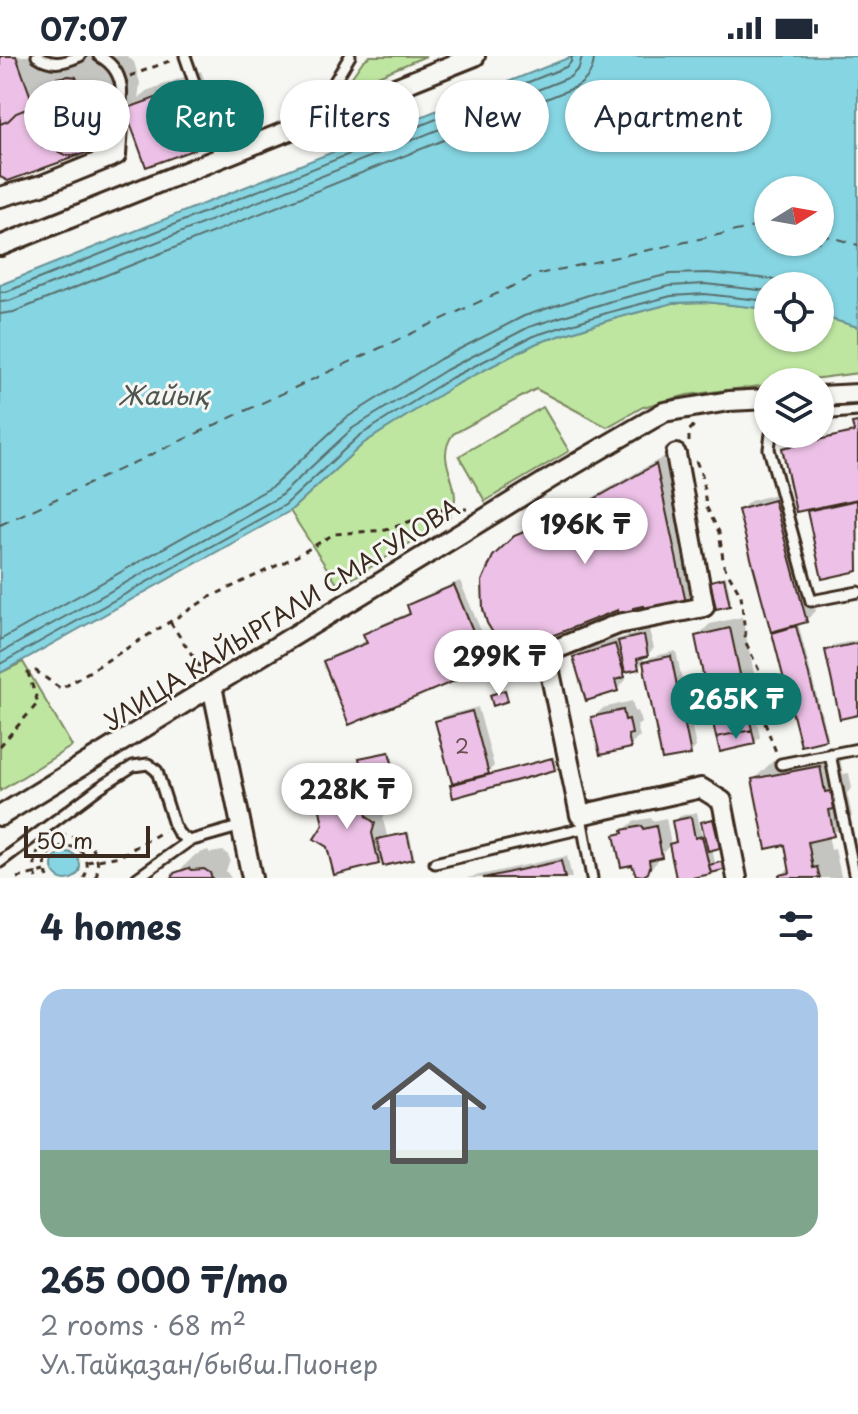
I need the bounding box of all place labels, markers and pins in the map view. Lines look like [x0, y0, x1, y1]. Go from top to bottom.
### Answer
pin: 196K ₸ [520, 498, 650, 566]
pin: 299K ₸ [434, 630, 564, 698]
pin: 265K ₸ [671, 673, 801, 741]
pin: 228K ₸ [282, 763, 412, 831]

